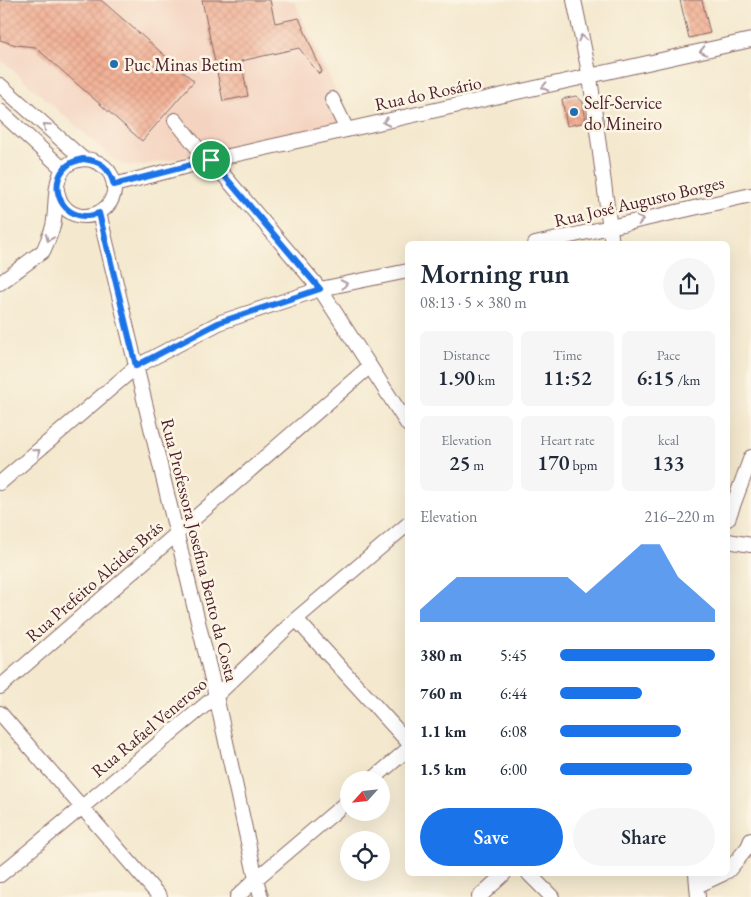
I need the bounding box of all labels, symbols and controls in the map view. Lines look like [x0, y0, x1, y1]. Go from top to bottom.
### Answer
one-way arrow [577, 34, 588, 43]
one-way arrow [699, 45, 708, 56]
place label: Puc Minas Betim [124, 53, 243, 76]
marker: Puc Minas Betim [108, 58, 120, 70]
street label: Rua do Rosário [372, 70, 484, 116]
one-way arrow [540, 81, 549, 92]
place label: Self-Service do Mineiro [584, 91, 662, 135]
marker: Self-Service do Mineiro [568, 106, 580, 118]
one-way arrow [382, 116, 391, 127]
one-way arrow [43, 123, 52, 132]
pin [190, 139, 232, 181]
icon: arrive [197, 146, 225, 174]
street label: Rua José Augusto Borges [552, 170, 727, 232]
one-way arrow [635, 215, 644, 226]
one-way arrow [44, 233, 55, 242]
text: Morning run [420, 255, 570, 291]
button: share [663, 258, 715, 310]
one-way arrow [339, 280, 348, 290]
text: 08:13 · 5 × 380 m [420, 292, 527, 313]
text: Distance [443, 346, 490, 364]
text: Time [553, 346, 582, 364]
text: Pace [657, 346, 680, 364]
text: 1.90 [438, 364, 475, 391]
text: 11:52 [543, 364, 592, 391]
text: 6:15 [637, 364, 675, 391]
text: km [475, 371, 495, 389]
text: /km [675, 371, 700, 389]
street label: Rua Professora Josefina Bento da Costa [156, 416, 244, 685]
text: Elevation [441, 431, 492, 449]
text: Heart rate [540, 431, 595, 449]
text: kcal [658, 431, 679, 449]
one-way arrow [31, 449, 40, 457]
text: 25 [449, 449, 470, 476]
text: 170 [537, 449, 570, 476]
text: 133 [652, 449, 685, 476]
text: m [470, 456, 484, 474]
text: bpm [570, 456, 598, 474]
text: Elevation [420, 506, 478, 527]
text: 216–220 m [644, 506, 715, 527]
street label: Rua Prefeito Alcides Brás [21, 515, 168, 647]
text: 380 m [420, 645, 462, 666]
text: 5:45 [500, 645, 527, 666]
street label: Rua Rafael Veneroso [86, 672, 212, 782]
text: 760 m [420, 683, 462, 704]
text: 6:44 [500, 683, 527, 704]
text: 1.1 km [420, 721, 466, 742]
text: 6:08 [500, 721, 527, 742]
text: 1.5 km [420, 759, 466, 780]
text: 6:00 [500, 759, 527, 780]
north arrow [340, 771, 390, 821]
map controls [340, 771, 390, 881]
button: Save [420, 808, 563, 866]
button: Share [573, 808, 715, 866]
button: locate [340, 831, 390, 881]

